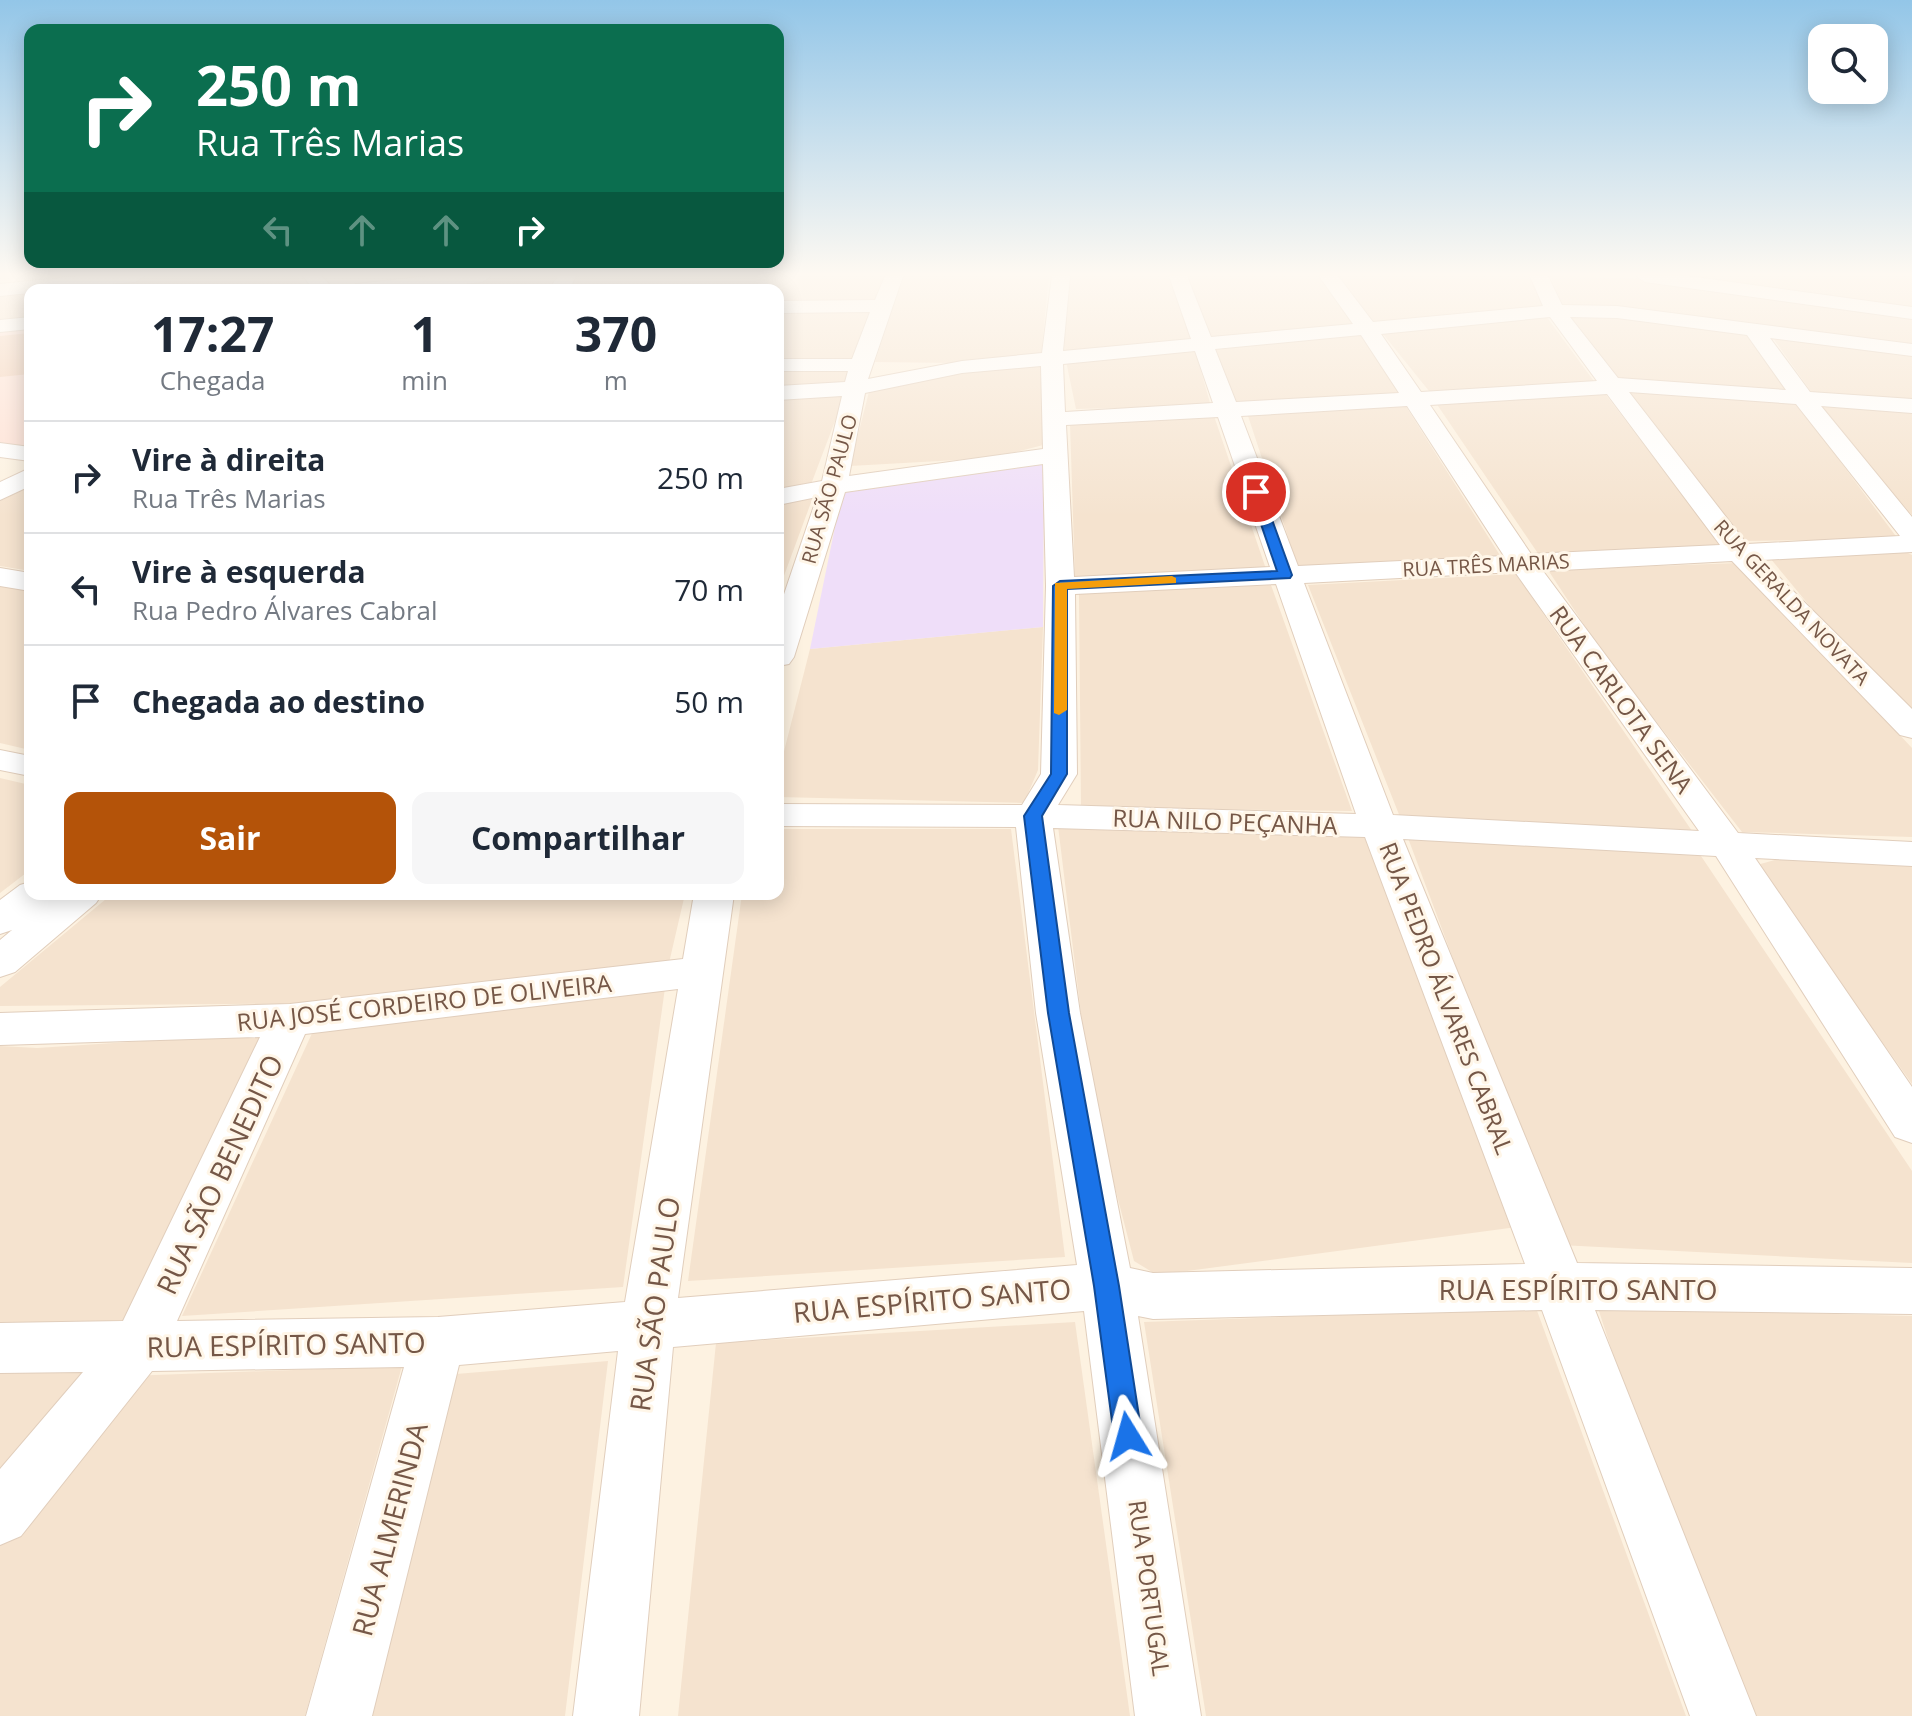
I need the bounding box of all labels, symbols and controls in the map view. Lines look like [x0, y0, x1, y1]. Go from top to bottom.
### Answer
map controls [1808, 24, 1888, 104]
button: search [1808, 24, 1888, 104]
text: 250 m [196, 46, 362, 122]
icon: right [64, 56, 168, 160]
text: Rua Três Marias [196, 118, 464, 167]
icon: left [256, 208, 300, 252]
icon: ahead [340, 208, 384, 252]
icon: ahead [424, 208, 468, 252]
icon: right [508, 208, 552, 252]
text: 17:27 [151, 301, 274, 366]
text: 1 [411, 301, 438, 366]
text: 370 [575, 301, 657, 366]
text: Chegada [160, 362, 266, 398]
text: min [401, 362, 448, 398]
text: m [604, 362, 628, 398]
street label: RUA SÃO PAULO [795, 411, 863, 567]
text: Vire à direita [132, 439, 326, 480]
icon: right [64, 455, 108, 499]
text: 250 m [657, 457, 744, 498]
pin [1222, 458, 1290, 526]
icon: arrive [1234, 470, 1278, 514]
text: Rua Três Marias [132, 480, 326, 516]
street label: RUA GERALDA NOVATA [1708, 513, 1876, 691]
street label: RUA TRÊS MARIAS [1402, 547, 1570, 583]
text: Vire à esquerda [132, 551, 366, 592]
icon: left [64, 567, 108, 611]
text: 70 m [674, 569, 744, 610]
text: Rua Pedro Álvares Cabral [132, 592, 438, 628]
street label: RUA CARLOTA SENA [1543, 599, 1702, 800]
icon: arrive [64, 679, 108, 723]
text: Chegada ao destino [132, 681, 425, 722]
text: 50 m [674, 681, 744, 722]
button: Sair [64, 792, 396, 884]
button: Compartilhar [412, 792, 744, 884]
street label: RUA NILO PEÇANHA [1112, 801, 1339, 841]
street label: RUA PEDRO ÁLVARES CABRAL [1372, 837, 1522, 1159]
street label: RUA JOSÉ CORDEIRO DE OLIVEIRA [235, 966, 614, 1038]
street label: RUA SÃO BENEDITO [147, 1048, 291, 1300]
street label: RUA SÃO PAULO [620, 1194, 688, 1414]
street label: RUA ESPÍRITO SANTO [791, 1269, 1073, 1331]
street label: RUA ESPÍRITO SANTO [1438, 1270, 1718, 1308]
street label: RUA ESPÍRITO SANTO [146, 1323, 426, 1365]
position arrow [1086, 1394, 1170, 1478]
street label: RUA ALMERINDA [342, 1418, 436, 1640]
street label: RUA PORTUGAL [1121, 1498, 1179, 1678]

